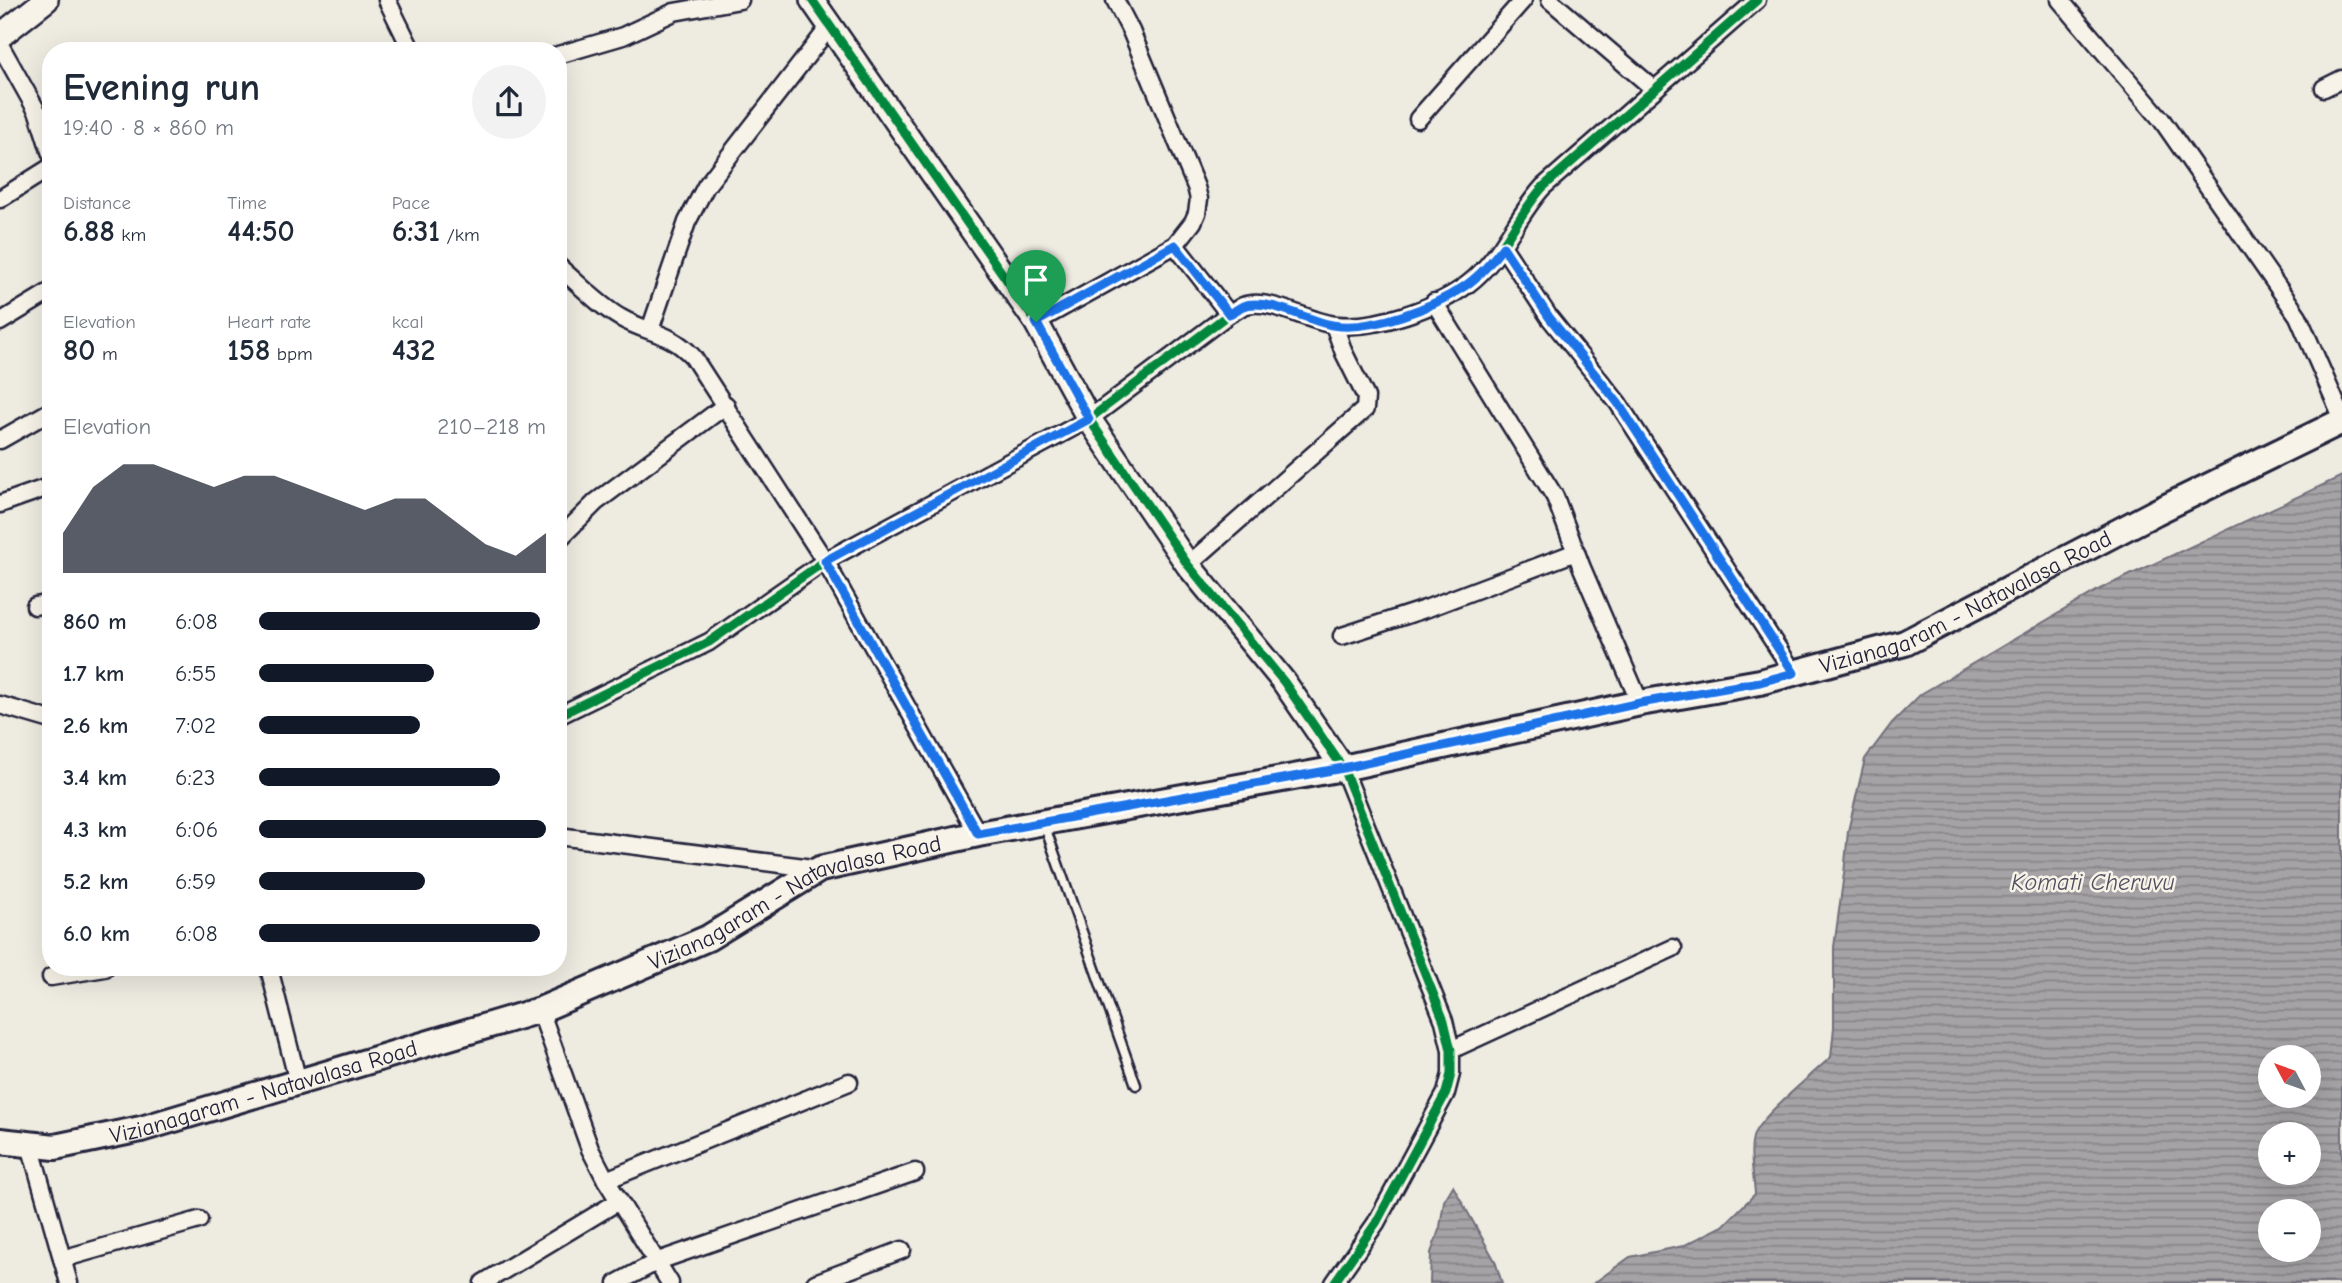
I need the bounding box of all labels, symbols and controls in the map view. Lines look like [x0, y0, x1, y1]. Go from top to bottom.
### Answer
button: share [472, 65, 546, 139]
text: Evening run [63, 66, 260, 110]
text: 19:40 · 8 × 860 m [63, 114, 234, 141]
text: Distance [63, 192, 131, 214]
text: Time [227, 192, 267, 214]
text: Pace [392, 192, 430, 214]
text: 6.88 [63, 214, 115, 249]
text: 44:50 [227, 214, 295, 249]
text: 6:31 [392, 214, 440, 249]
text: km [115, 224, 146, 246]
text: /km [440, 224, 480, 246]
pin [1006, 250, 1066, 322]
icon: arrive [1017, 261, 1055, 299]
text: Elevation [63, 311, 136, 333]
text: Heart rate [227, 311, 311, 333]
text: kcal [392, 311, 424, 333]
text: 80 [63, 333, 96, 368]
text: 158 [227, 333, 270, 368]
text: 432 [392, 333, 435, 368]
text: m [96, 343, 118, 365]
text: bpm [270, 343, 313, 365]
text: Elevation [63, 413, 151, 440]
text: 210–218 m [437, 413, 546, 440]
street label: Vizianagaram - Natavalasa Road [1816, 524, 2116, 679]
text: 860 m [63, 608, 126, 635]
text: 6:08 [175, 608, 217, 635]
text: 1.7 km [63, 660, 124, 687]
text: 6:55 [175, 660, 217, 687]
text: 2.6 km [63, 712, 128, 739]
text: 7:02 [175, 712, 216, 739]
text: 3.4 km [63, 764, 127, 791]
text: 6:23 [175, 764, 215, 791]
text: 4.3 km [63, 816, 127, 843]
text: 6:06 [175, 816, 218, 843]
street label: Vizianagaram - Natavalasa Road [644, 829, 944, 976]
text: 5.2 km [63, 868, 129, 895]
text: 6:59 [175, 868, 216, 895]
water label: Komati Cheruvu [2011, 868, 2175, 896]
text: 6.0 km [63, 920, 130, 947]
text: 6:08 [175, 920, 217, 947]
street label: Vizianagaram - Natavalasa Road [107, 1034, 420, 1149]
north arrow [2258, 1045, 2320, 1108]
map controls [2258, 1045, 2321, 1262]
button: + [2258, 1122, 2321, 1185]
button: − [2258, 1199, 2321, 1262]

